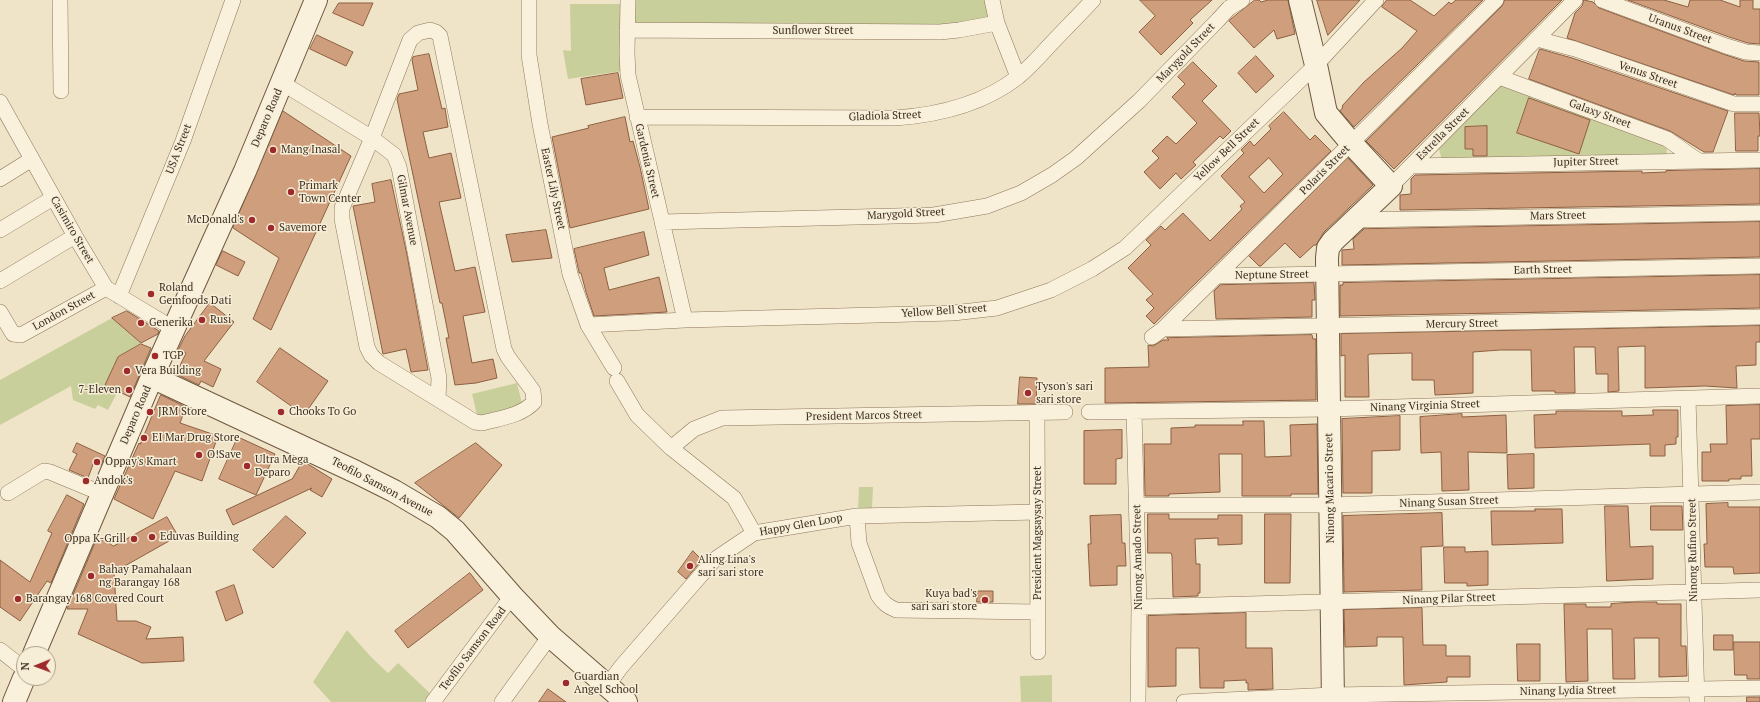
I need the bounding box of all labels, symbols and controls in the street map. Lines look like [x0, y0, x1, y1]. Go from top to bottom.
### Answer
street label: Uranus Street [1646, 11, 1714, 47]
street label: Marygold Street [1154, 20, 1218, 86]
street label: Sunflower Street [772, 24, 854, 38]
street label: Venus Street [1617, 59, 1679, 91]
street label: Deparo Road [249, 87, 285, 149]
street label: Galaxy Street [1567, 97, 1633, 131]
street label: Estrella Street [1414, 105, 1472, 163]
street label: Gladiola Street [848, 108, 922, 124]
street label: Yellow Bell Street [1192, 115, 1262, 185]
street label: USA Street [163, 122, 195, 176]
street label: Gardenia Street [632, 122, 662, 200]
street label: Polaris Street [1297, 142, 1353, 198]
place label: Mang Inasal [281, 143, 341, 157]
marker: Mang Inasal [268, 145, 278, 155]
street label: Easter Lily Street [538, 147, 568, 231]
street label: Jupiter Street [1553, 155, 1619, 169]
street label: Gilmar Avenue [394, 173, 420, 247]
place label: Primark Town Center [299, 179, 361, 205]
marker: Primark Town Center [286, 187, 296, 197]
street label: Casimiro Street [47, 194, 97, 266]
street label: Marygold Street [867, 205, 945, 223]
street label: Mars Street [1530, 209, 1586, 223]
place label: McDonald's [187, 213, 244, 227]
marker: McDonald's [247, 215, 257, 225]
place label: Savemore [279, 221, 327, 235]
marker: Savemore [266, 223, 276, 233]
street label: Earth Street [1514, 263, 1572, 277]
street label: Neptune Street [1235, 268, 1309, 282]
place label: Roland Gemfoods Dati [159, 281, 232, 307]
street label: London Street [30, 288, 98, 334]
marker: Roland Gemfoods Dati [146, 289, 156, 299]
street label: Yellow Bell Street [901, 301, 987, 321]
place label: Rusi [210, 313, 231, 327]
marker: Rusi [197, 315, 207, 325]
place label: Generika [149, 316, 193, 330]
street label: Mercury Street [1426, 317, 1498, 331]
marker: Generika [136, 318, 146, 328]
place label: TGP [163, 349, 184, 363]
marker: TGP [150, 351, 160, 361]
place label: Vera Building [135, 364, 201, 378]
marker: Vera Building [122, 366, 132, 376]
place label: Tyson's sari sari store [1036, 380, 1093, 406]
place label: 7-Eleven [79, 383, 121, 397]
street label: Deparo Road [118, 384, 154, 446]
marker: 7-Eleven [124, 385, 134, 395]
marker: Tyson's sari sari store [1023, 388, 1033, 398]
street label: Ninang Virginia Street [1370, 397, 1480, 415]
place label: JRM Store [158, 405, 207, 419]
place label: Chooks To Go [289, 405, 356, 419]
marker: JRM Store [145, 407, 155, 417]
marker: Chooks To Go [276, 407, 286, 417]
street label: President Marcos Street [806, 408, 922, 424]
place label: EI Mar Drug Store [152, 431, 240, 445]
marker: EI Mar Drug Store [139, 433, 149, 443]
street label: Ninong Macario Street [1322, 433, 1338, 543]
place label: O!Save [207, 448, 241, 462]
marker: O!Save [194, 450, 204, 460]
place label: Ultra Mega Deparo [255, 453, 309, 479]
place label: Oppay's Kmart [105, 455, 177, 469]
street label: Teofilo Samson Avenue [329, 455, 435, 519]
marker: Oppay's Kmart [92, 457, 102, 467]
marker: Ultra Mega Deparo [242, 461, 252, 471]
street label: President Magsaysay Street [1031, 466, 1045, 600]
place label: Andok's [94, 474, 133, 488]
marker: Andok's [81, 476, 91, 486]
street label: Ninang Susan Street [1399, 494, 1499, 510]
street label: Ninong Rufino Street [1685, 498, 1701, 602]
street label: Ninong Amado Street [1130, 504, 1146, 610]
street label: Happy Glen Loop [758, 511, 844, 539]
place label: Eduvas Building [160, 530, 239, 544]
place label: Oppa K-Grill [64, 532, 126, 546]
marker: Eduvas Building [147, 532, 157, 542]
marker: Oppa K-Grill [129, 534, 139, 544]
place label: Aling Lina's sari sari store [698, 553, 764, 579]
marker: Aling Lina's sari sari store [685, 561, 695, 571]
place label: Bahay Pamahalaan ng Barangay 168 [99, 563, 192, 589]
marker: Bahay Pamahalaan ng Barangay 168 [86, 571, 96, 581]
place label: Kuya bad's sari sari store [911, 587, 977, 613]
street label: Ninang Pilar Street [1402, 591, 1496, 607]
place label: Barangay 168 Covered Court [26, 592, 164, 606]
marker: Barangay 168 Covered Court [13, 594, 23, 604]
marker: Kuya bad's sari sari store [980, 595, 990, 605]
street label: Teofilo Samson Road [437, 604, 509, 694]
north arrow [16, 646, 56, 686]
text: N [18, 662, 32, 670]
place label: Guardian Angel School [574, 670, 638, 696]
marker: Guardian Angel School [561, 678, 571, 688]
street label: Ninang Lydia Street [1520, 684, 1616, 698]

